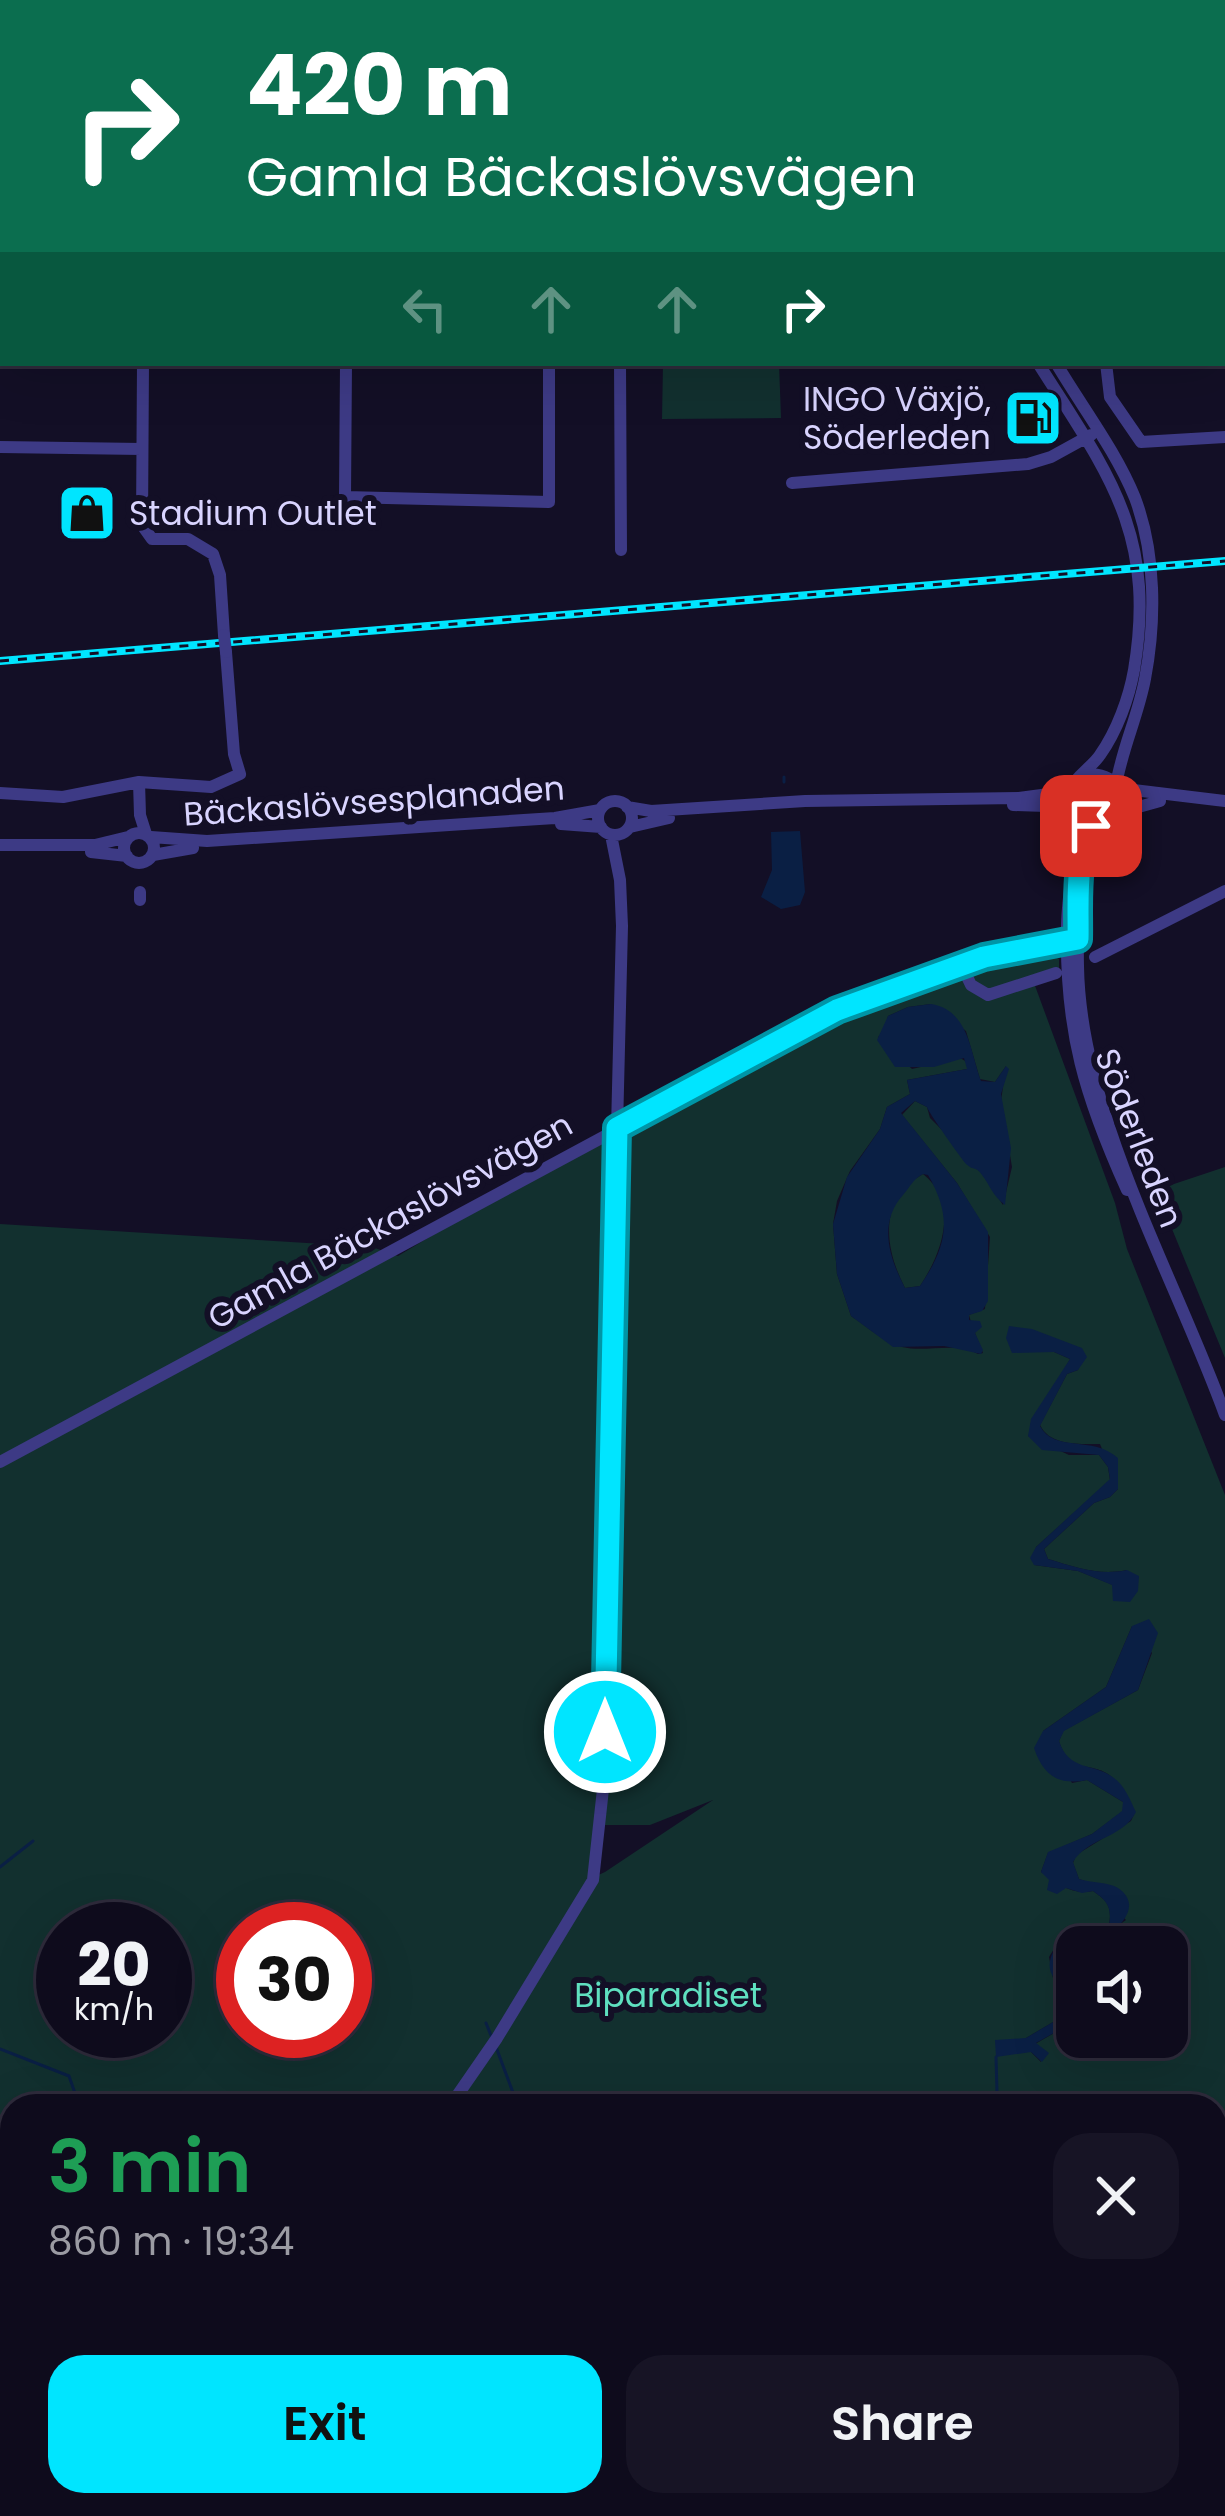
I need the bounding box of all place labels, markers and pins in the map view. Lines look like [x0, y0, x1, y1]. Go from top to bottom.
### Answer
place label: INGO Växjö, Söderleden [803, 376, 991, 461]
fuel station icon: INGO Växjö, Söderleden [1002, 387, 1064, 449]
shop icon: Stadium Outlet [56, 482, 118, 544]
place label: Stadium Outlet [129, 490, 377, 537]
pin [1040, 775, 1142, 877]

